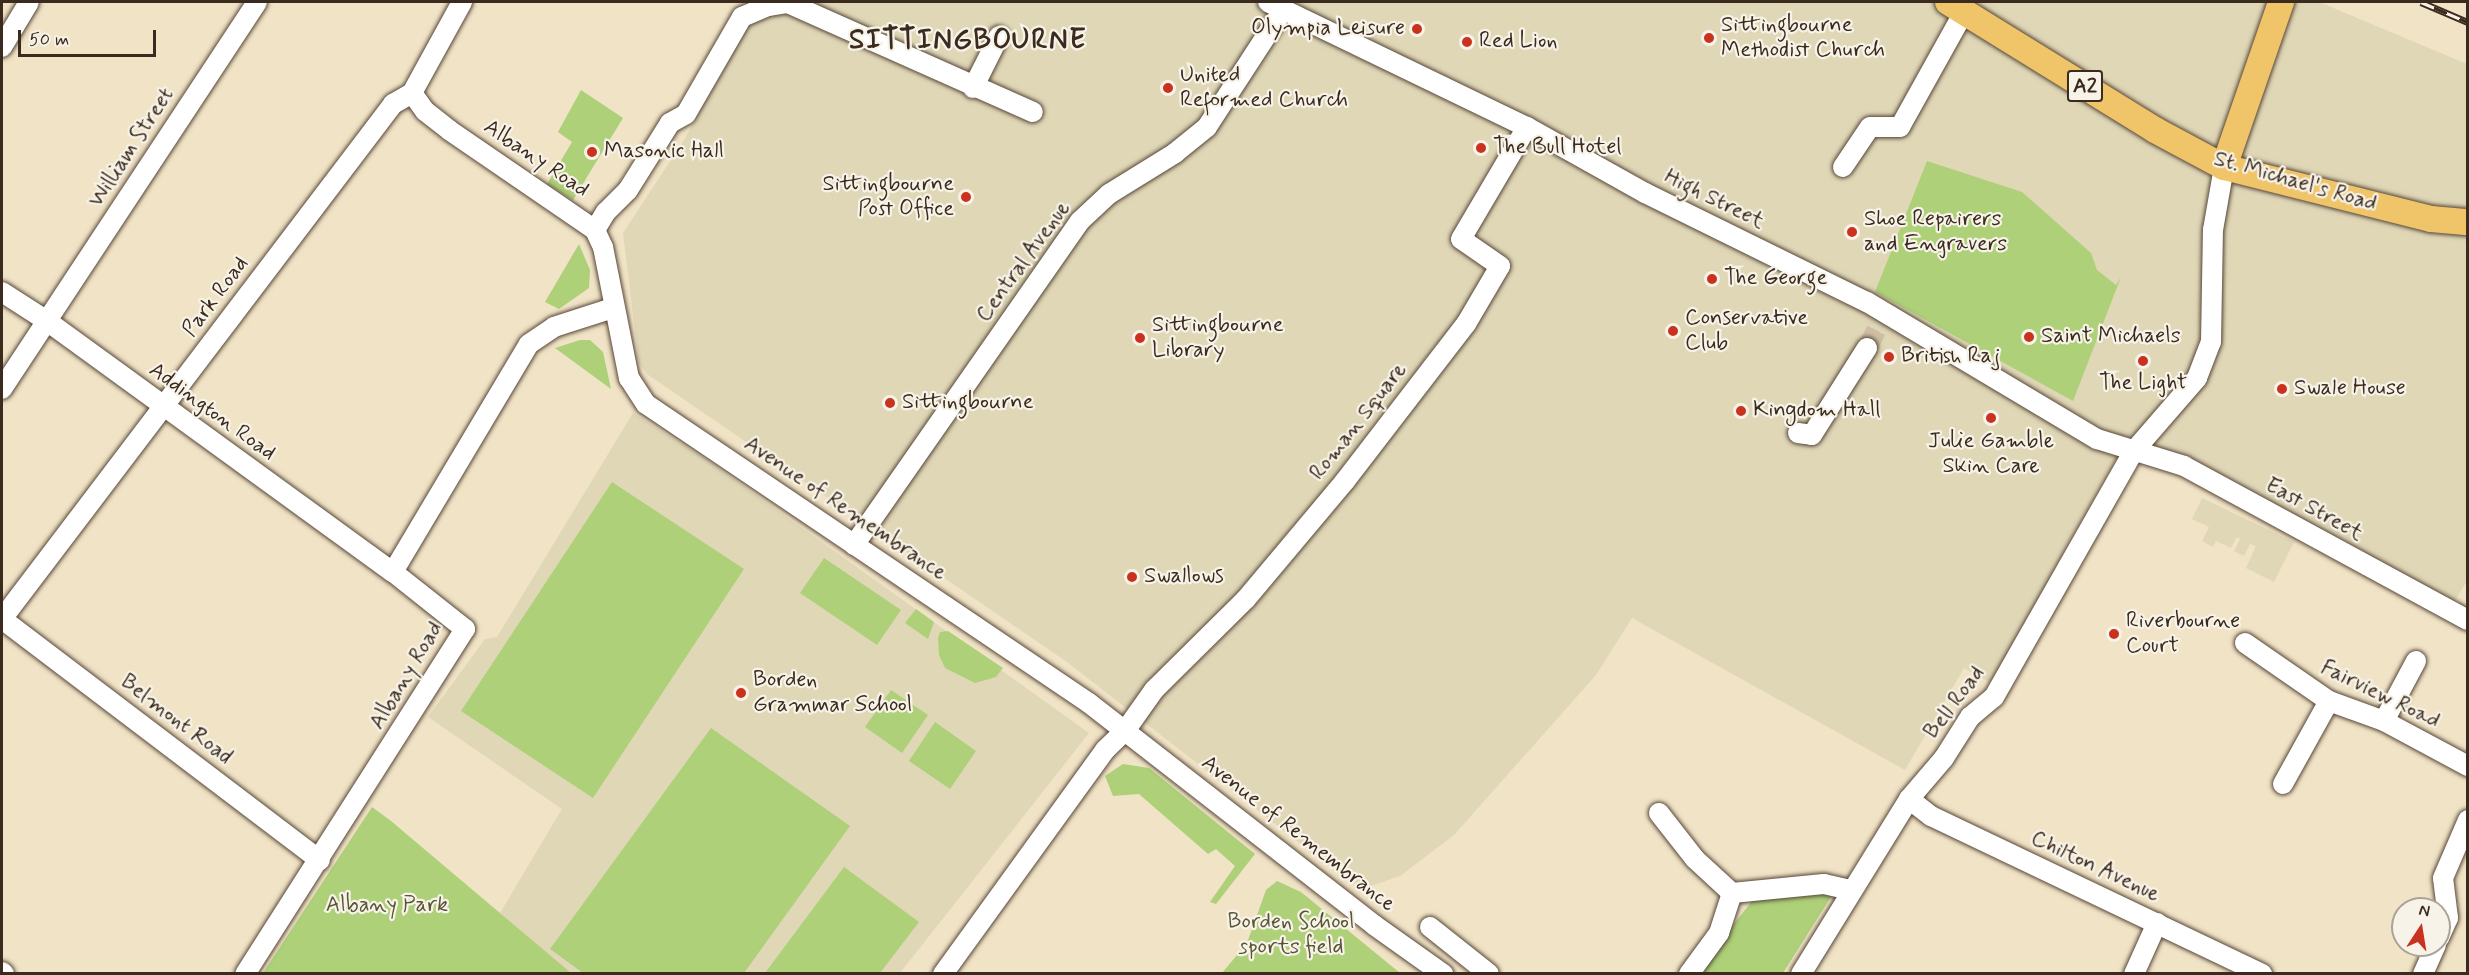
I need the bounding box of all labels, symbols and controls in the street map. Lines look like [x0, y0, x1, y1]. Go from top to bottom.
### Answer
place label: Sittingbourne Methodist Church [1721, 12, 1885, 63]
place label: Olympia Leisure [1251, 16, 1405, 42]
scale bar [21, 18, 159, 56]
marker: Olympia Leisure [1410, 22, 1424, 36]
district label: SITTINGBOURNE [845, 24, 1091, 58]
text: 50 m [29, 28, 69, 52]
place label: Red Lion [1479, 29, 1560, 55]
marker: Sittingbourne Methodist Church [1702, 31, 1716, 45]
marker: Red Lion [1460, 35, 1474, 49]
place label: United Reformed Church [1180, 62, 1348, 113]
road number: A2 [2066, 68, 2104, 104]
marker: United Reformed Church [1161, 81, 1175, 95]
street label: William Street [83, 82, 181, 214]
street label: Albany Road [478, 114, 594, 204]
place label: The Bull Hotel [1493, 135, 1617, 161]
place label: Masonic Hall [604, 139, 726, 165]
marker: The Bull Hotel [1474, 141, 1488, 155]
marker: Masonic Hall [585, 145, 599, 159]
street label: St. Michael's Road [2211, 146, 2379, 218]
street label: High Street [1659, 164, 1769, 236]
place label: Sittingbourne Post Office [822, 171, 954, 222]
marker: Sittingbourne Post Office [959, 190, 973, 204]
street label: Central Avenue [970, 194, 1078, 330]
place label: Shoe Repairers and Engravers [1864, 206, 2000, 258]
marker: Shoe Repairers and Engravers [1845, 225, 1859, 239]
street label: Park Road [177, 252, 255, 342]
place label: The George [1724, 266, 1828, 292]
marker: The George [1705, 272, 1719, 286]
place label: Conservative Club [1685, 305, 1808, 356]
place label: Sittingbourne Library [1152, 312, 1284, 364]
marker: Conservative Club [1666, 324, 1680, 338]
place label: Saint Michaels [2041, 324, 2180, 350]
marker: Saint Michaels [2022, 330, 2036, 344]
marker: Sittingbourne Library [1133, 331, 1147, 345]
place label: British Raj [1901, 344, 2000, 370]
marker: British Raj [1882, 350, 1896, 364]
marker: The Light [2136, 354, 2150, 368]
street label: Addington Road [143, 357, 281, 467]
street label: Roman Square [1305, 358, 1413, 486]
place label: The Light [2098, 371, 2188, 397]
place label: Swale House [2294, 376, 2405, 402]
marker: Swale House [2275, 382, 2289, 396]
place label: Sittingbourne [902, 390, 1034, 416]
marker: Sittingbourne [883, 396, 897, 410]
place label: Kingdom Hall [1753, 398, 1878, 424]
marker: Kingdom Hall [1734, 404, 1748, 418]
marker: Julie Gamble Skin Care [1984, 411, 1998, 425]
place label: Julie Gamble Skin Care [1928, 428, 2054, 480]
street label: Avenue of Remembrance [735, 429, 955, 589]
street label: East Street [2260, 472, 2368, 548]
place label: Swallows [1144, 564, 1224, 590]
marker: Swallows [1125, 570, 1139, 584]
place label: Riverbourne Court [2126, 608, 2240, 660]
street label: Albany Road [365, 617, 449, 735]
marker: Riverbourne Court [2107, 627, 2121, 641]
street label: Fairview Road [2317, 655, 2443, 735]
street label: Bell Road [1919, 661, 1991, 745]
place label: Borden Grammar School [753, 667, 912, 718]
street label: Belmont Road [115, 670, 237, 770]
marker: Borden Grammar School [734, 686, 748, 700]
street label: Avenue of Remembrance [1193, 748, 1403, 920]
street label: Chilton Avenue [2024, 824, 2166, 910]
park label: Albany Park [327, 893, 447, 919]
north arrow [2391, 897, 2451, 957]
text: N [2417, 899, 2432, 922]
park label: Borden School sports field [1227, 909, 1355, 960]

